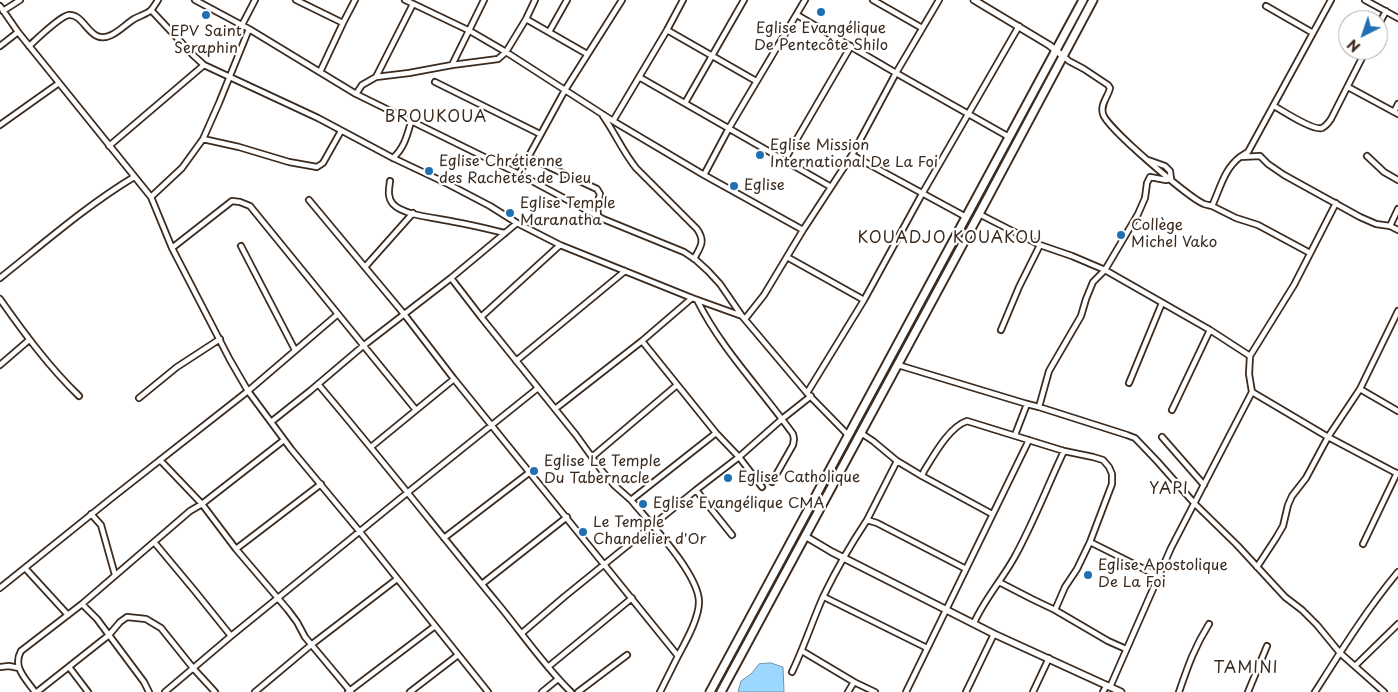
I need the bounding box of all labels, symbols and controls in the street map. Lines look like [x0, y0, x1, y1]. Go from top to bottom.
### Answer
marker: Eglise Evangélique De Pentecôte Shilo [815, 6, 827, 18]
marker: EPV Saint Seraphin [200, 9, 212, 21]
north arrow [1338, 10, 1388, 60]
place label: Eglise Evangélique De Pentecôte Shilo [754, 20, 888, 55]
place label: EPV Saint Seraphin [170, 23, 242, 58]
text: N [1342, 34, 1365, 58]
district label: BROUKOUA [384, 108, 488, 128]
place label: Eglise Mission International De La Foi [770, 137, 938, 172]
marker: Eglise Mission International De La Foi [754, 149, 766, 161]
place label: Eglise Chrétienne des Rachetés de Dieu [439, 153, 591, 188]
marker: Eglise Chrétienne des Rachetés de Dieu [423, 165, 435, 177]
place label: Eglise [744, 177, 785, 195]
marker: Eglise [728, 180, 740, 192]
place label: Eglise Temple Maranatha [520, 195, 616, 230]
marker: Eglise Temple Maranatha [504, 207, 516, 219]
place label: Collège Michel Vako [1131, 217, 1217, 252]
district label: KOUADJO KOUAKOU [857, 229, 1043, 249]
marker: Collège Michel Vako [1115, 229, 1127, 241]
place label: Eglise Le Temple Du Tabernacle [544, 453, 661, 488]
marker: Eglise Le Temple Du Tabernacle [528, 465, 540, 477]
place label: Eglise Catholique [738, 469, 860, 487]
marker: Eglise Catholique [722, 472, 734, 484]
district label: YAPI [1149, 480, 1189, 500]
place label: Eglise Evangélique CMA [653, 495, 824, 513]
marker: Eglise Evangélique CMA [637, 498, 649, 510]
place label: Le Temple Chandelier d'Or [593, 514, 706, 549]
marker: Le Temple Chandelier d'Or [577, 526, 589, 538]
place label: Eglise Apostolique De La Foi [1098, 557, 1228, 592]
marker: Eglise Apostolique De La Foi [1082, 569, 1094, 581]
district label: TAMINI [1213, 659, 1279, 679]

